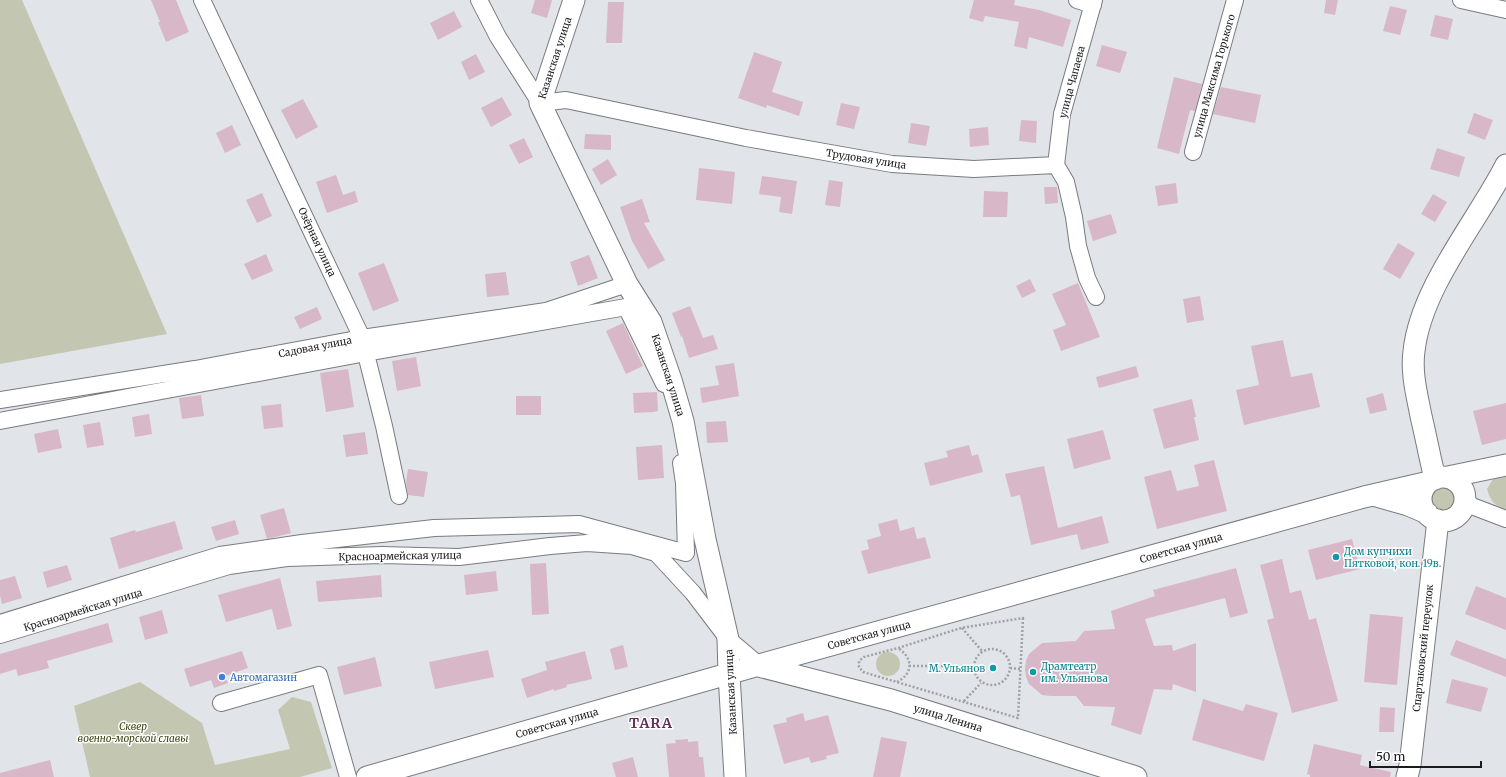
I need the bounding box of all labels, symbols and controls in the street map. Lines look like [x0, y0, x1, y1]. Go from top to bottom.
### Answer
street label: улица Максима Горького [1190, 13, 1238, 139]
street label: Казанская улица [536, 15, 575, 101]
street label: улица Чапаева [1056, 44, 1088, 119]
street label: Трудовая улица [825, 146, 908, 172]
street label: Озёрная улица [295, 205, 339, 279]
street label: Казанская улица [649, 332, 688, 418]
street label: Садовая улица [277, 333, 353, 360]
street label: Советская улица [1138, 530, 1224, 566]
place label: Дом купчихи Пятковой, кон. 19в. [1344, 545, 1441, 570]
street label: Красноармейская улица [338, 548, 462, 564]
marker: Дом купчихи Пятковой, кон. 19в. [1331, 552, 1341, 562]
street label: Спартаковский переулок [1410, 583, 1436, 712]
street label: Красноармейская улица [22, 586, 144, 634]
street label: Советская улица [826, 618, 913, 652]
street label: Казанская улица [722, 648, 740, 735]
place label: Драмтеатр им. Ульянова [1041, 660, 1108, 685]
place label: М. Ульянов [929, 662, 985, 675]
marker: М. Ульянов [988, 663, 998, 673]
marker: Драмтеатр им. Ульянова [1028, 667, 1038, 677]
place label: Автомагазин [229, 671, 297, 684]
marker: Автомагазин [217, 672, 227, 682]
street label: улица Ленина [912, 701, 985, 735]
street label: Советская улица [514, 705, 600, 741]
district label: TARA [629, 714, 673, 732]
park label: Сквер военно-морской славы [78, 720, 188, 745]
scale bar [1370, 743, 1481, 769]
text: 50 m [1376, 749, 1405, 764]

